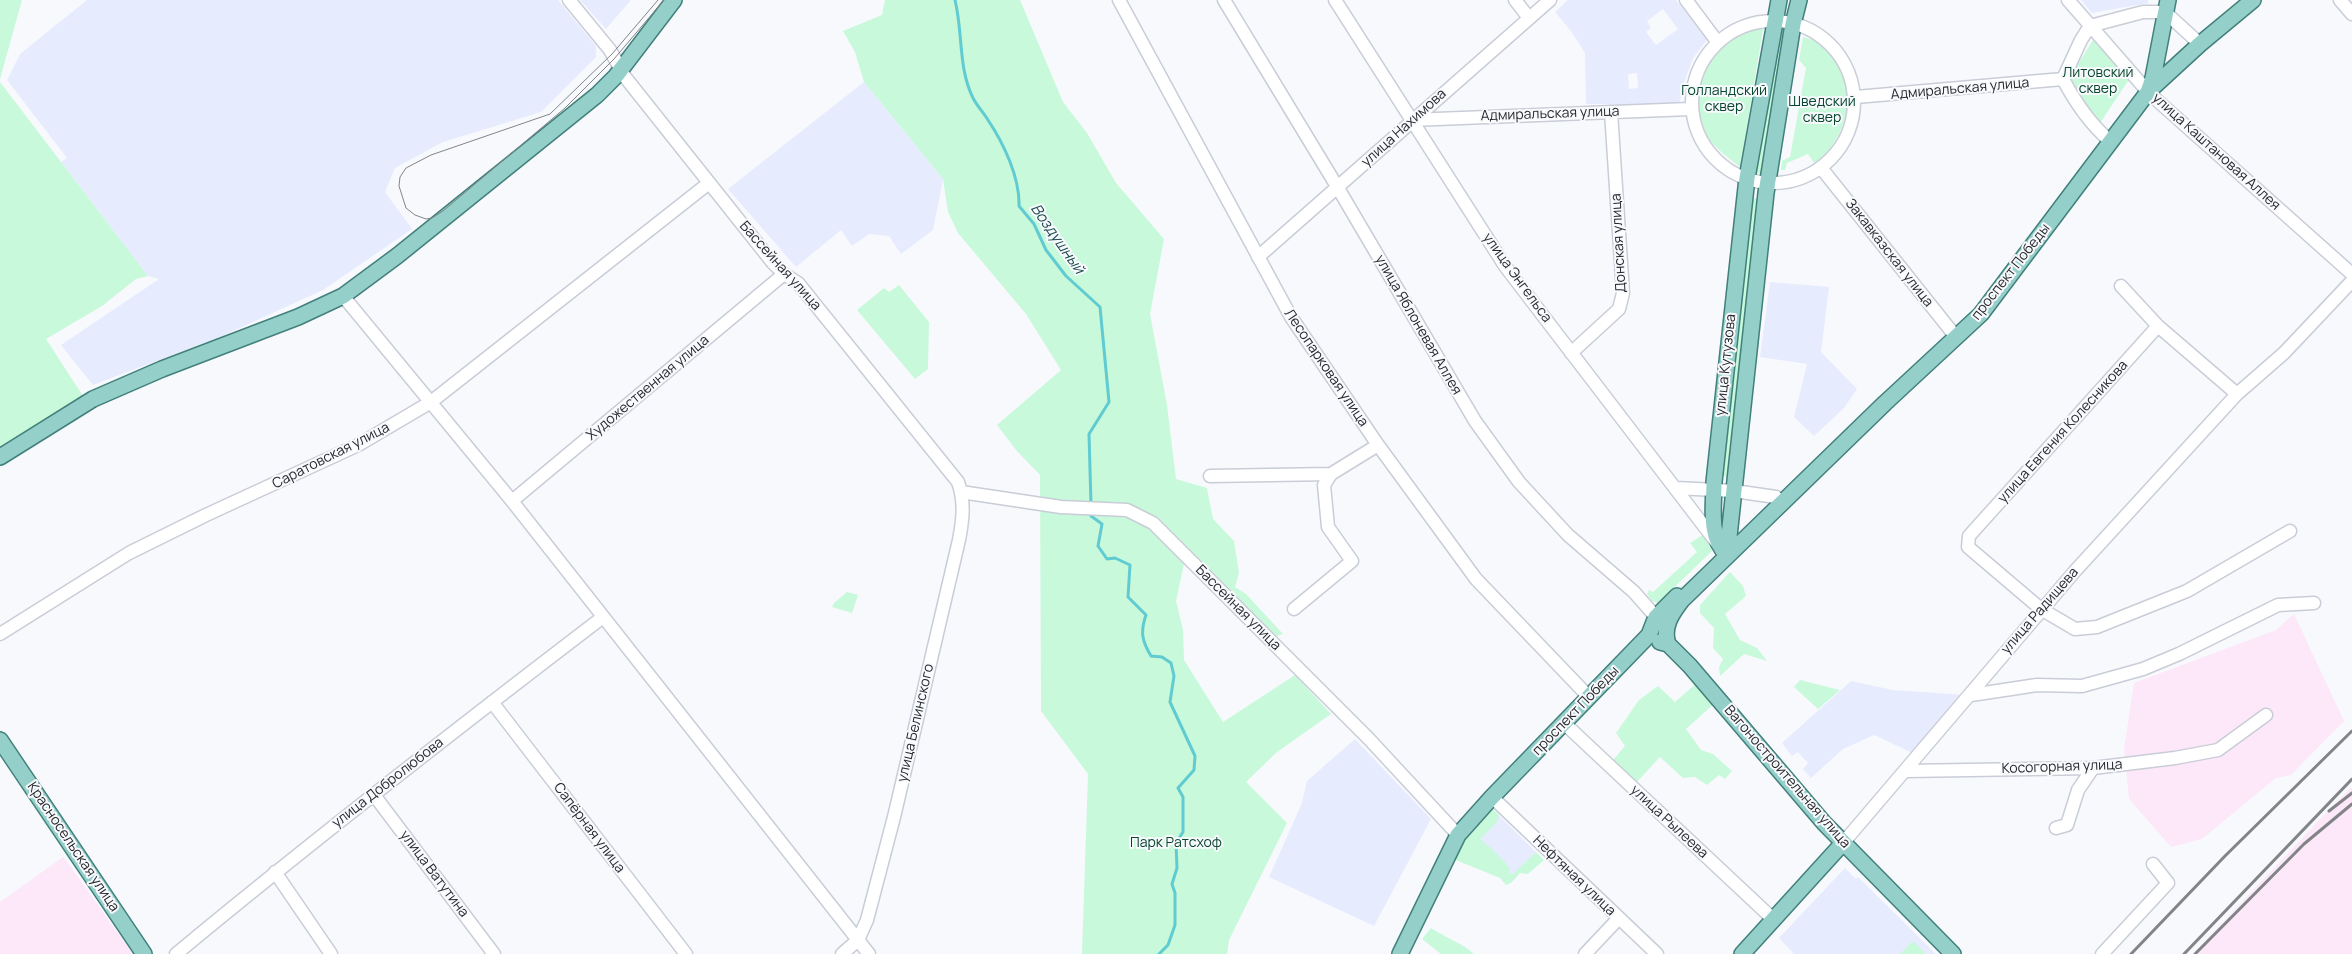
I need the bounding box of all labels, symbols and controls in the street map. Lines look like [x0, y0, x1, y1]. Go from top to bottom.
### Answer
park label: Литовский сквер [2062, 65, 2134, 98]
street label: Адмиральская улица [1890, 75, 2030, 103]
park label: Голландский сквер [1681, 83, 1767, 115]
street label: улица Нахимова [1358, 86, 1450, 170]
street label: улица Каштановая Аллея [2148, 90, 2284, 214]
park label: Шведский сквер [1788, 94, 1856, 126]
street label: Адмиральская улица [1480, 103, 1620, 125]
street label: Донская улица [1608, 193, 1630, 293]
street label: Закавказская улица [1842, 196, 1936, 310]
water label: Воздушный [1026, 201, 1088, 277]
street label: Бассейная улица [736, 218, 824, 314]
street label: проспект Победы [1968, 221, 2054, 323]
street label: улица Энгельса [1479, 230, 1555, 326]
street label: улица Яблоневая Аллея [1371, 252, 1465, 398]
street label: Лесопарковая улица [1280, 306, 1372, 430]
street label: улица Кутузова [1712, 313, 1740, 417]
street label: Художественная улица [583, 332, 713, 444]
street label: улица Евгения Колесникова [1995, 357, 2131, 507]
street label: Саратовская улица [270, 419, 392, 493]
street label: Бассейная улица [1192, 562, 1284, 654]
street label: улица Радищева [1998, 564, 2082, 658]
street label: улица Белинского [894, 662, 938, 784]
street label: проспект Победы [1529, 663, 1623, 759]
street label: Вагоностроительная улица [1720, 702, 1854, 852]
street label: улица Добролюбова [329, 734, 447, 832]
street label: Косогорная улица [2001, 756, 2123, 778]
street label: Красносельская улица [23, 779, 123, 915]
street label: Сапёрная улица [550, 780, 628, 876]
street label: улица Рылеева [1627, 782, 1711, 862]
street label: улица Ватутина [396, 827, 472, 921]
street label: Нефтяная улица [1529, 832, 1619, 920]
park label: Парк Ратсхоф [1130, 835, 1222, 851]

